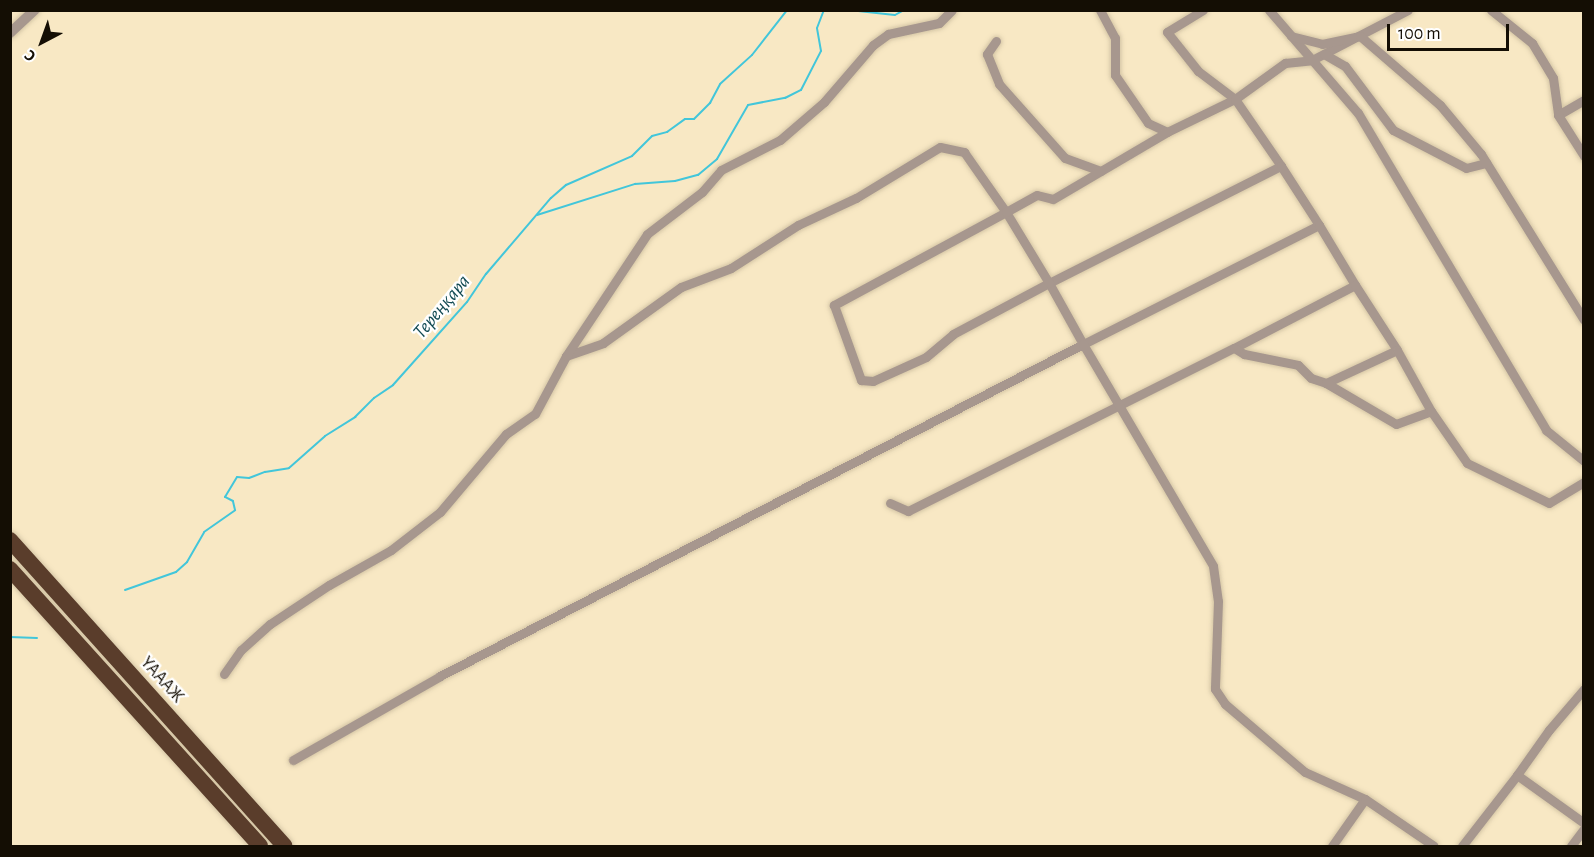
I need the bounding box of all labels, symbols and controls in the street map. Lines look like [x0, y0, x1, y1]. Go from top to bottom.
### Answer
north arrow [12, 12, 72, 72]
scale bar [1390, 12, 1512, 50]
text: 100 m [1398, 25, 1441, 43]
text: С [22, 47, 39, 65]
water label: Тереңқара [408, 270, 476, 344]
street label: ҮАААЖ [136, 652, 188, 708]

